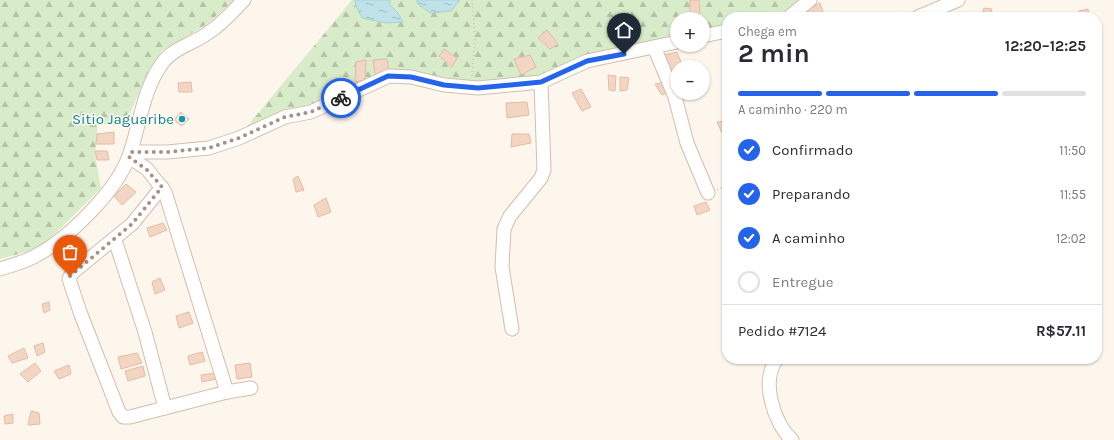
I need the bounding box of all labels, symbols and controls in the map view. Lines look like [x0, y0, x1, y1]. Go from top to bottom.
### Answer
map controls [670, 12, 710, 100]
button: + [670, 12, 710, 52]
pin [607, 13, 641, 54]
icon: home [613, 19, 635, 41]
text: Chega em [738, 24, 797, 39]
text: 12:20–12:25 [1005, 37, 1086, 55]
text: 2 min [738, 38, 810, 69]
button: − [670, 60, 710, 100]
courier [321, 78, 361, 118]
icon: bike [330, 87, 352, 109]
text: A caminho · 220 m [738, 102, 848, 117]
place label: Sitio Jaguaribe [72, 110, 174, 128]
marker: Sitio Jaguaribe [177, 114, 187, 124]
icon: check [738, 139, 760, 161]
text: Confirmado [772, 141, 853, 159]
text: 11:50 [1059, 143, 1086, 158]
icon: check [738, 183, 760, 205]
text: Preparando [772, 185, 850, 203]
text: 11:55 [1060, 187, 1086, 202]
icon: check [738, 227, 760, 249]
text: A caminho [772, 229, 845, 247]
text: 12:02 [1056, 231, 1086, 246]
pin [53, 235, 87, 276]
icon: bag [59, 241, 81, 263]
text: Entregue [772, 273, 834, 291]
text: Pedido #7124 [738, 322, 826, 340]
text: R$57.11 [1036, 322, 1086, 340]

